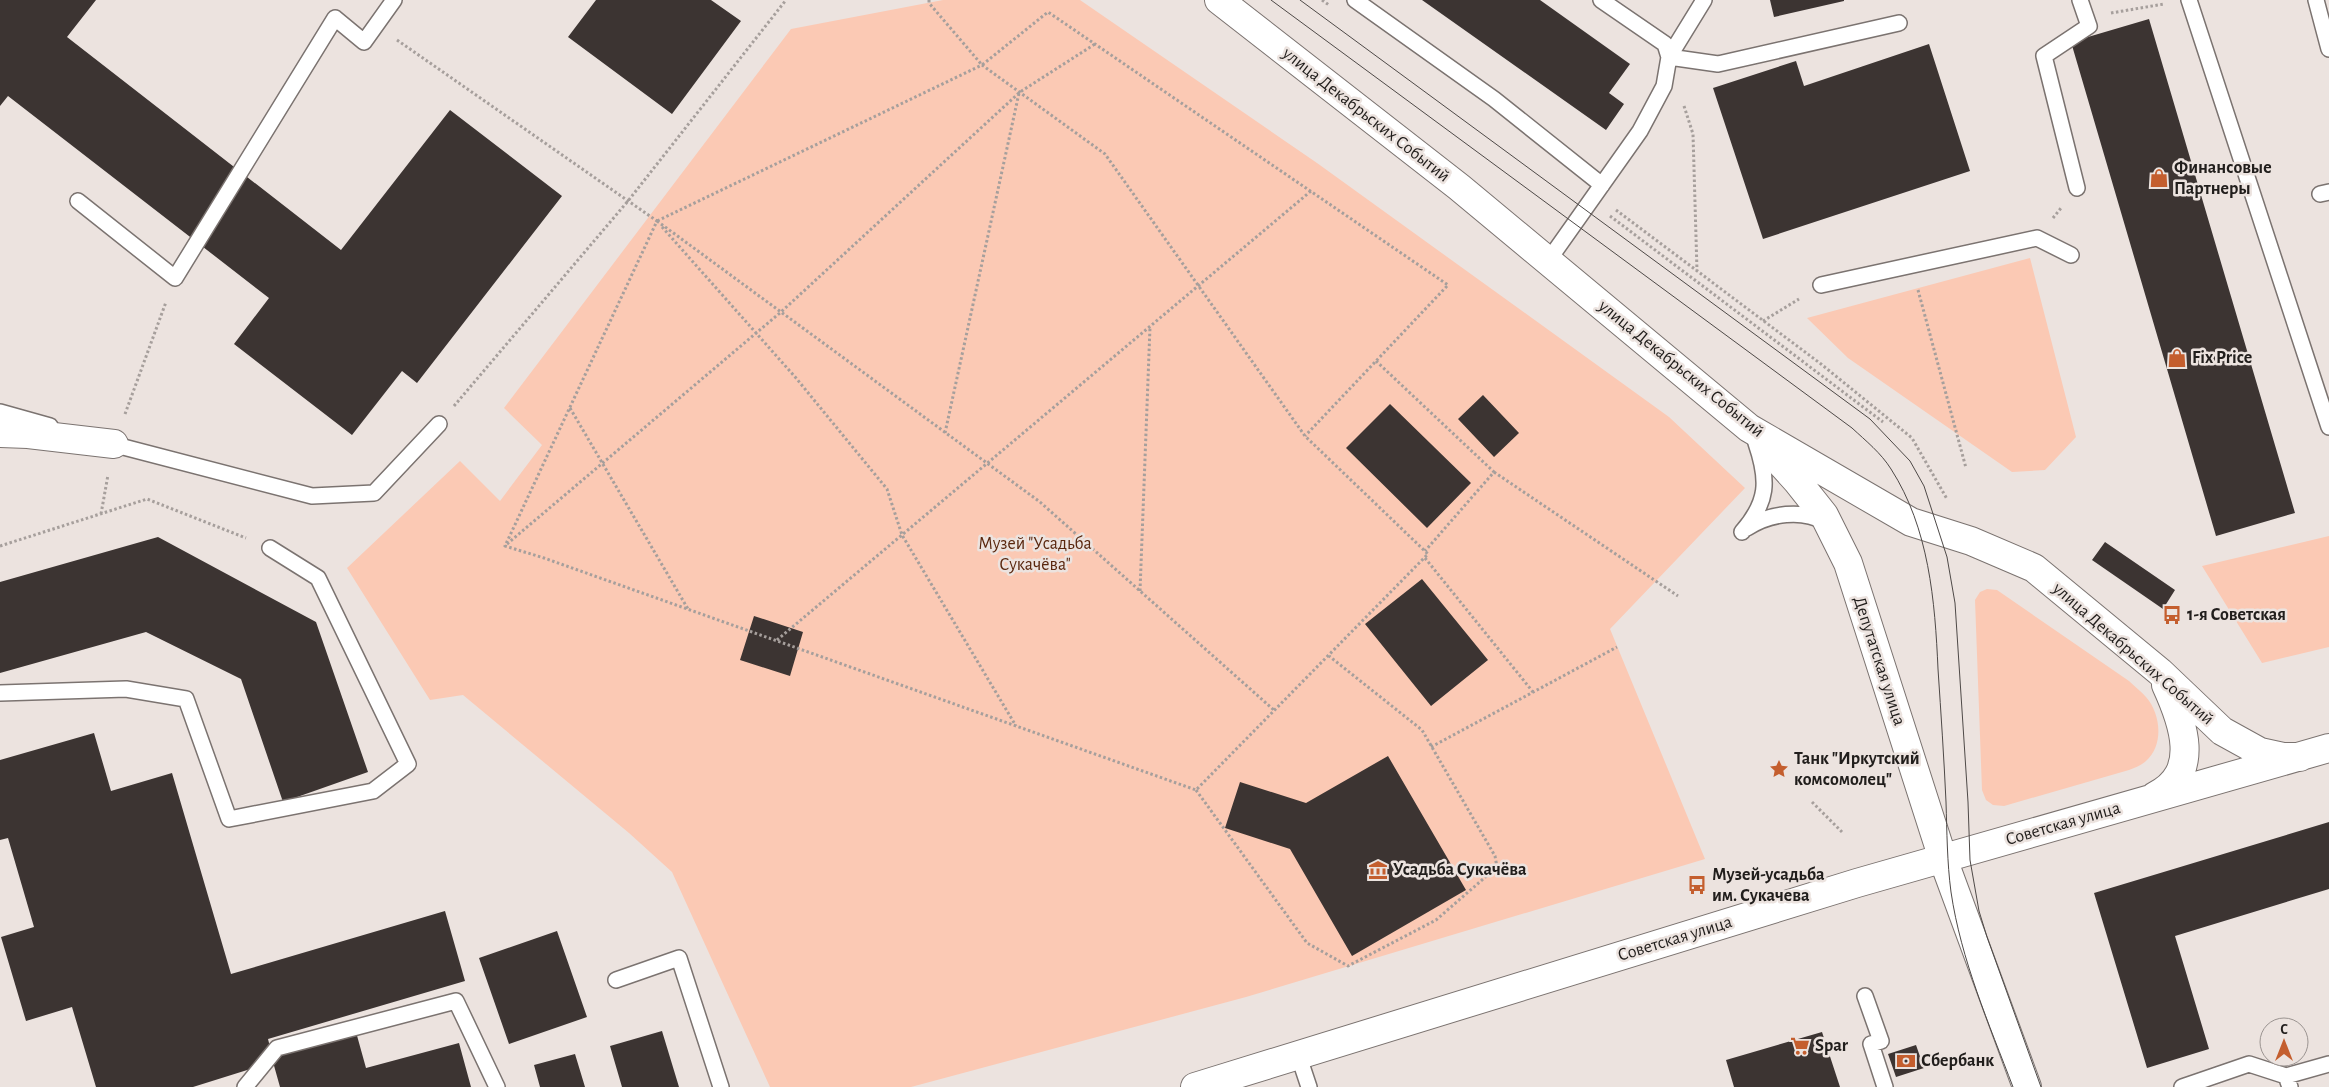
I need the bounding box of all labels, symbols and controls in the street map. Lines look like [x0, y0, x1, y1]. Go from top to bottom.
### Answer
street label: улица Декабрьских Событий [1278, 43, 1454, 186]
place label: Финансовые Партнеры [2174, 159, 2272, 198]
shop icon: Финансовые Партнеры [2148, 167, 2170, 189]
street label: улица Декабрьских Событий [1594, 296, 1768, 441]
shop icon: Fix Price [2166, 347, 2188, 369]
place label: Fix Price [2192, 349, 2252, 367]
park label: Музей "Усадьба Сукачёва" [978, 534, 1092, 574]
street label: улица Декабрьских Событий [2048, 578, 2218, 729]
street label: Депутатская улица [1850, 594, 1908, 728]
bus stop icon: 1-я Советская [2161, 604, 2183, 626]
place label: 1-я Советская [2187, 606, 2286, 624]
place label: Танк "Иркутский комсомолец" [1794, 750, 1920, 789]
place icon: Танк "Иркутский комсомолец" [1768, 758, 1790, 780]
street label: Советская улица [2004, 799, 2122, 849]
museum icon: Усадьба Сукачёва [1367, 859, 1389, 881]
place label: Усадьба Сукачёва [1393, 861, 1527, 879]
place label: Музей-усадьба им. Сукачева [1712, 866, 1825, 905]
bus stop icon: Музей-усадьба им. Сукачева [1686, 874, 1708, 896]
street label: Советская улица [1616, 913, 1734, 965]
north arrow [2259, 1017, 2309, 1067]
text: С [2280, 1023, 2288, 1037]
supermarket icon: Spar [1789, 1035, 1811, 1057]
place label: Spar [1815, 1037, 1849, 1055]
bank icon: Сбербанк [1895, 1050, 1917, 1072]
place label: Сбербанк [1921, 1052, 1994, 1070]

